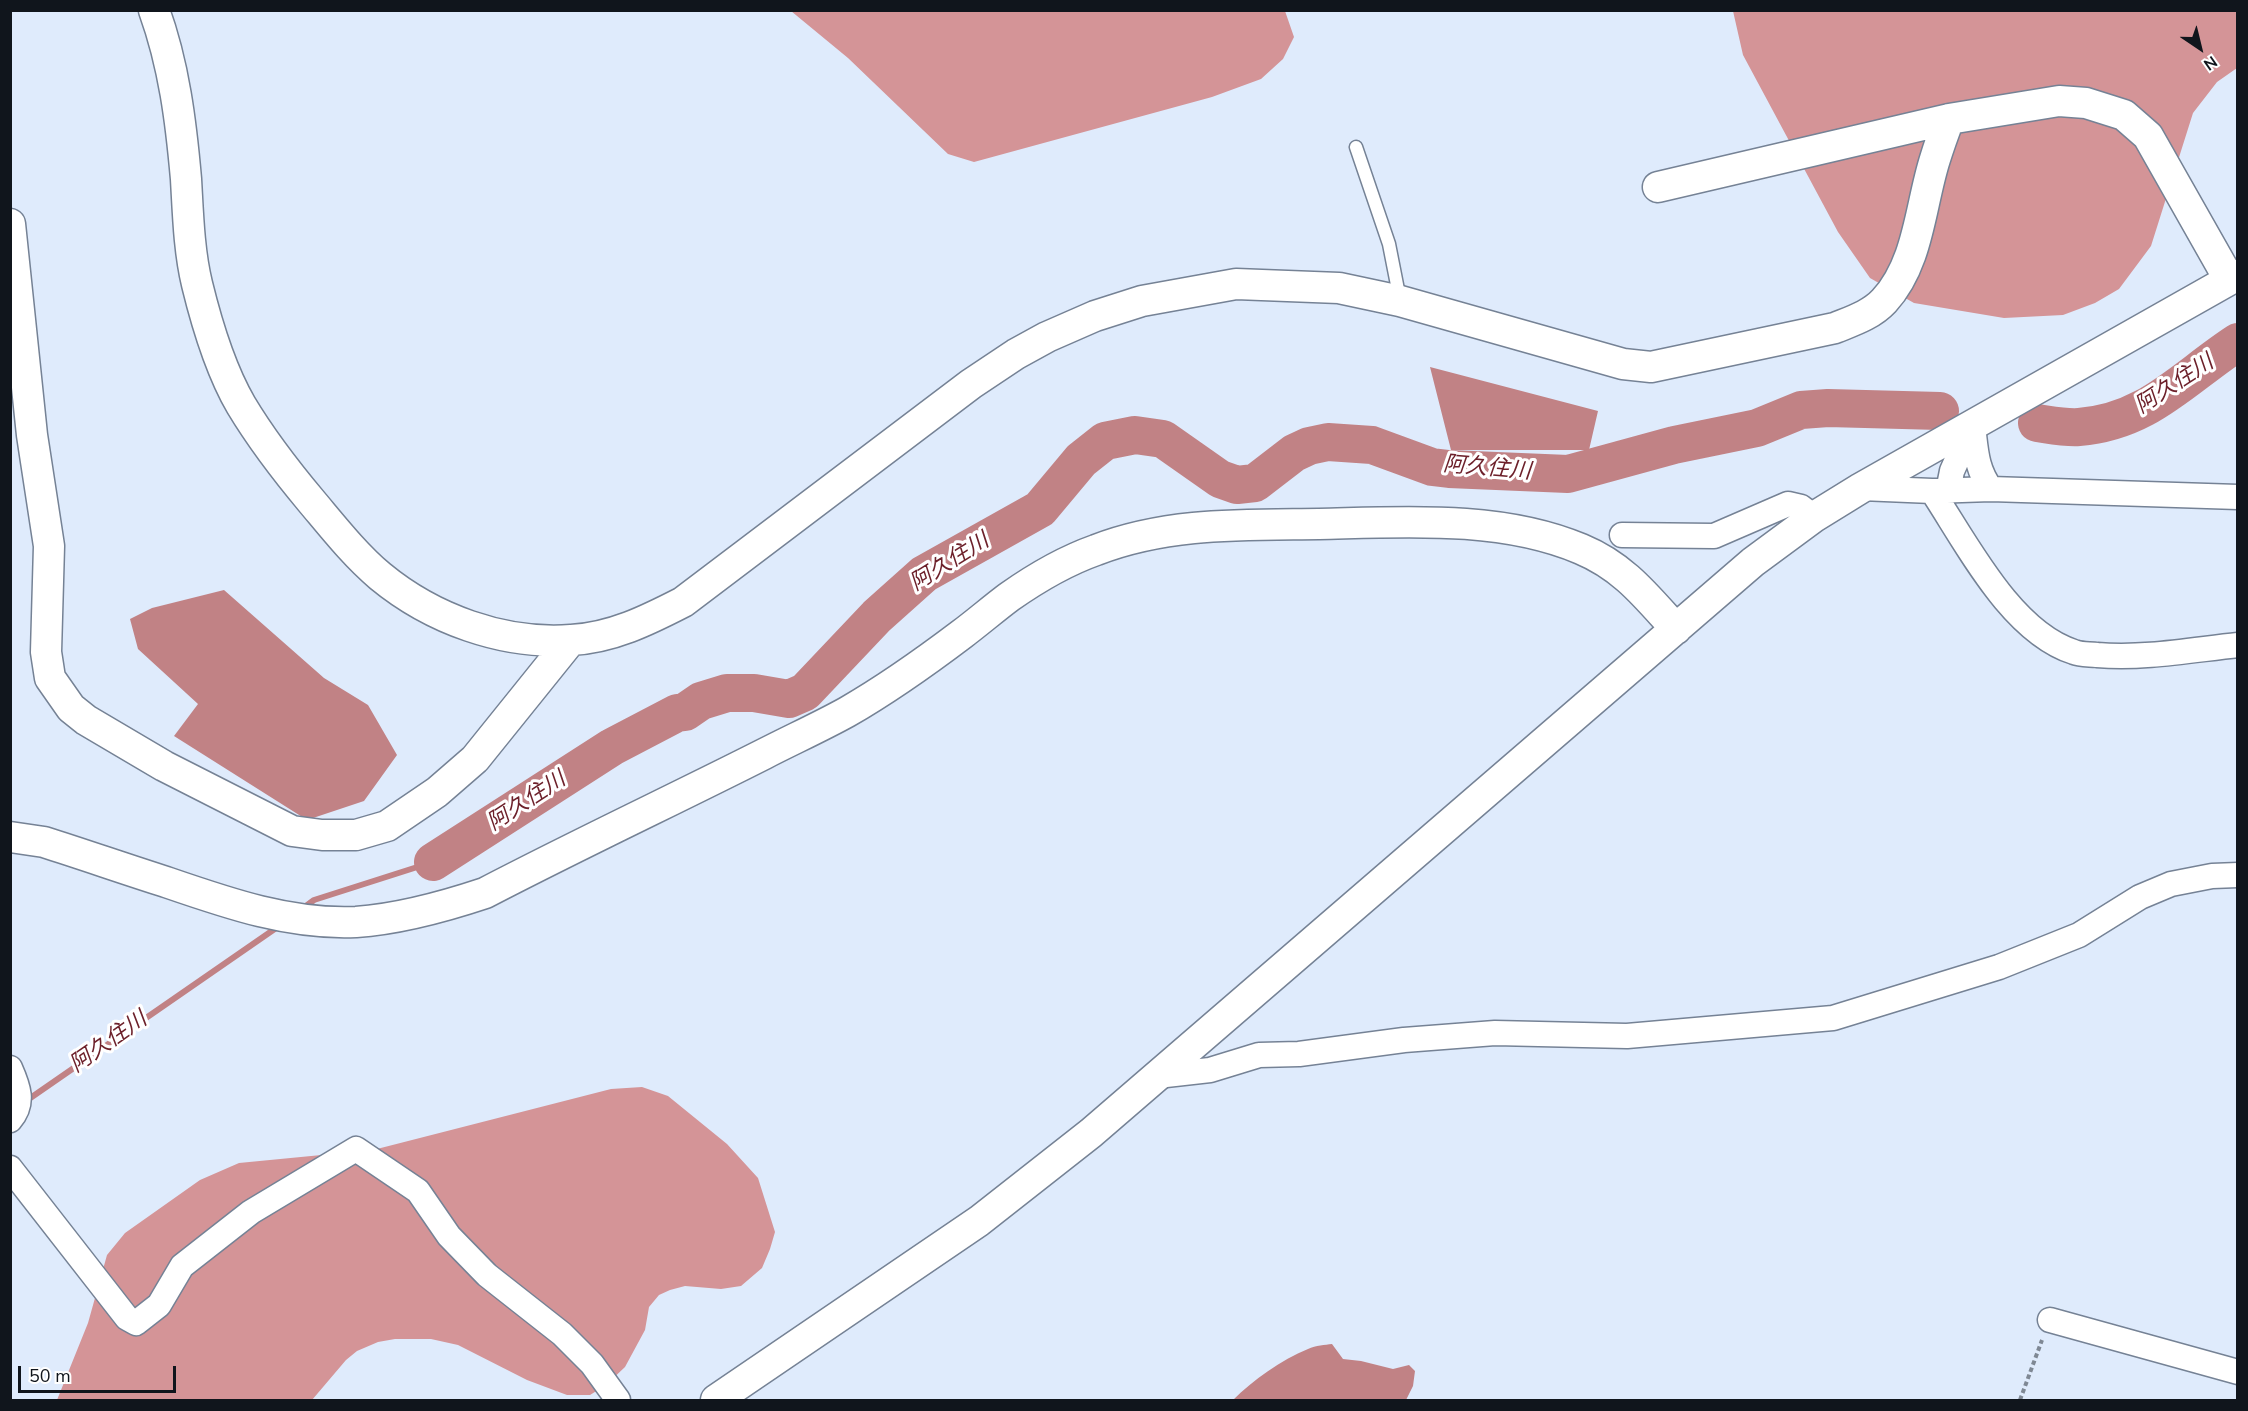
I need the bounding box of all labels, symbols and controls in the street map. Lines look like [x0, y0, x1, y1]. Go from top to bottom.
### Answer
north arrow [2170, 18, 2230, 78]
text: N [2199, 50, 2222, 75]
water label: 阿久住川 [2131, 350, 2219, 420]
water label: 阿久住川 [1442, 452, 1532, 486]
water label: 阿久住川 [906, 528, 994, 598]
water label: 阿久住川 [483, 767, 571, 837]
water label: 阿久住川 [65, 1007, 153, 1079]
scale bar [21, 1354, 178, 1392]
text: 50 m [29, 1364, 71, 1388]

